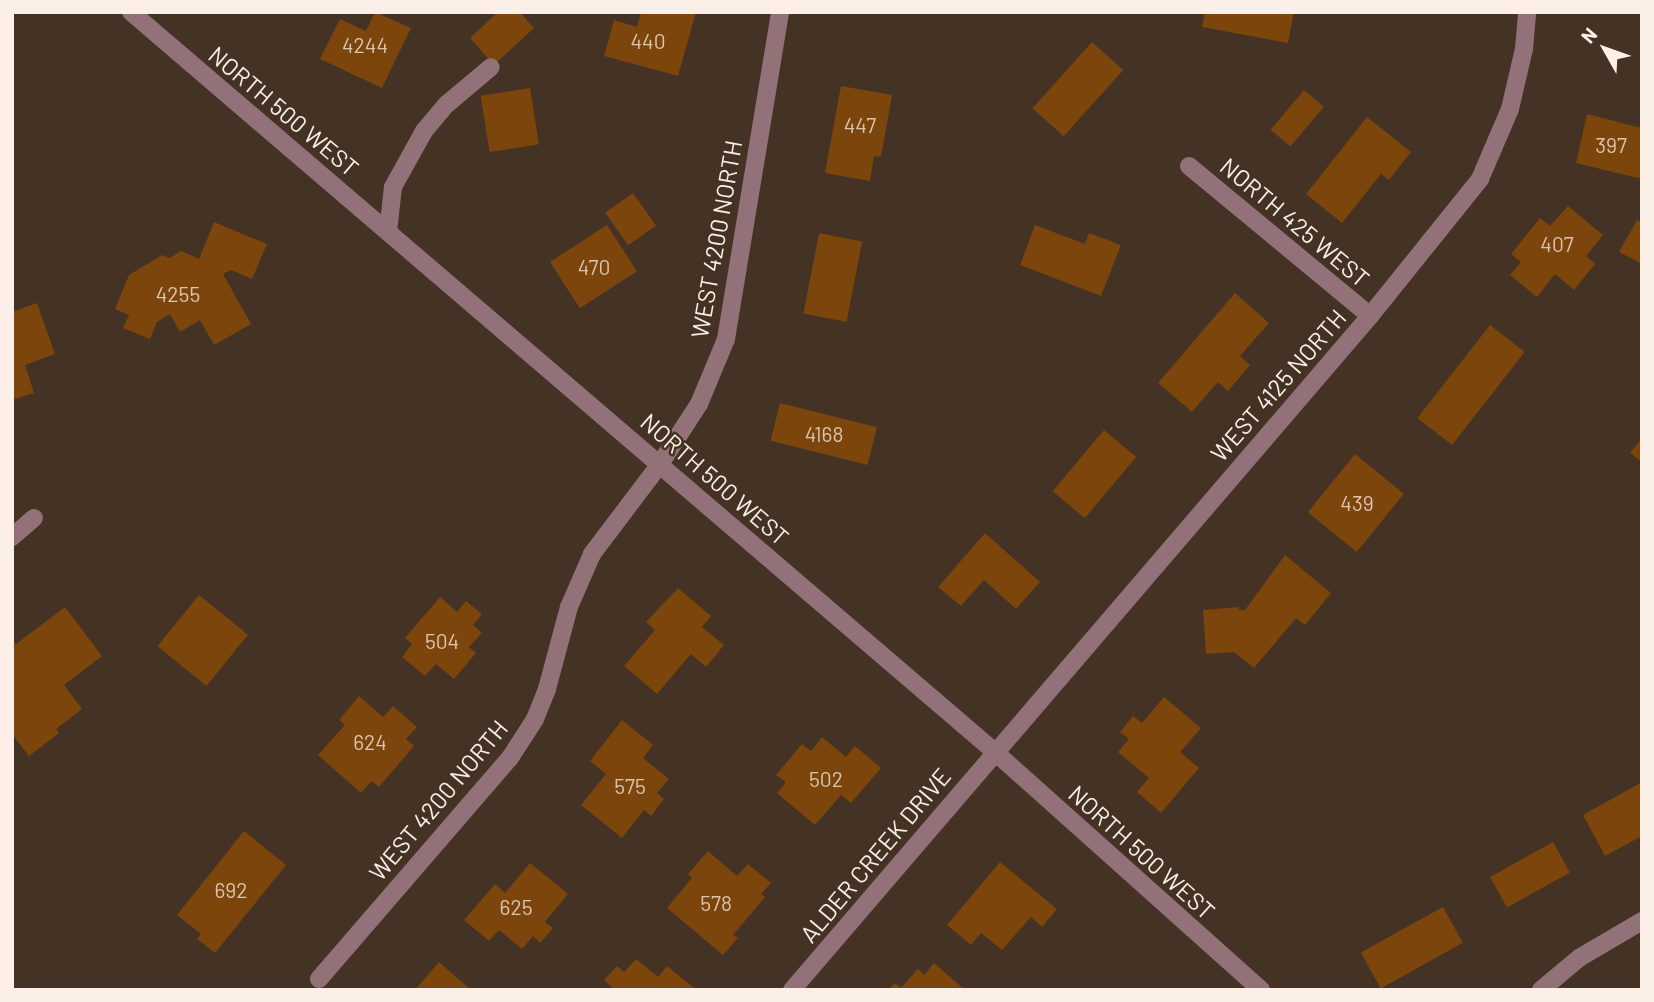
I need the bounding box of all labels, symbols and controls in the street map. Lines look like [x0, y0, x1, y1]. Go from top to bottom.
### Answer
north arrow [1570, 14, 1640, 84]
text: N [1576, 23, 1601, 47]
house number: 440 [630, 28, 666, 54]
house number: 4244 [342, 32, 388, 58]
street label: NORTH 500 WEST [203, 40, 365, 182]
house number: 447 [844, 112, 876, 138]
house number: 397 [1595, 132, 1627, 158]
street label: WEST 4200 NORTH [684, 138, 748, 340]
street label: NORTH 425 WEST [1215, 151, 1375, 293]
house number: 407 [1540, 231, 1574, 257]
house number: 470 [578, 254, 610, 280]
house number: 4255 [156, 281, 200, 307]
street label: WEST 4125 NORTH [1204, 303, 1352, 467]
street label: NORTH 500 WEST [635, 407, 795, 551]
house number: 4168 [805, 421, 843, 447]
house number: 439 [1340, 490, 1374, 516]
house number: 504 [425, 628, 459, 654]
street label: WEST 4200 NORTH [363, 714, 513, 886]
house number: 624 [353, 729, 387, 755]
street label: ALDER CREEK DRIVE [794, 762, 956, 948]
house number: 502 [809, 766, 843, 792]
house number: 575 [614, 773, 646, 799]
street label: NORTH 500 WEST [1063, 779, 1221, 925]
house number: 692 [214, 877, 248, 903]
house number: 578 [700, 890, 732, 916]
house number: 625 [500, 894, 532, 920]

